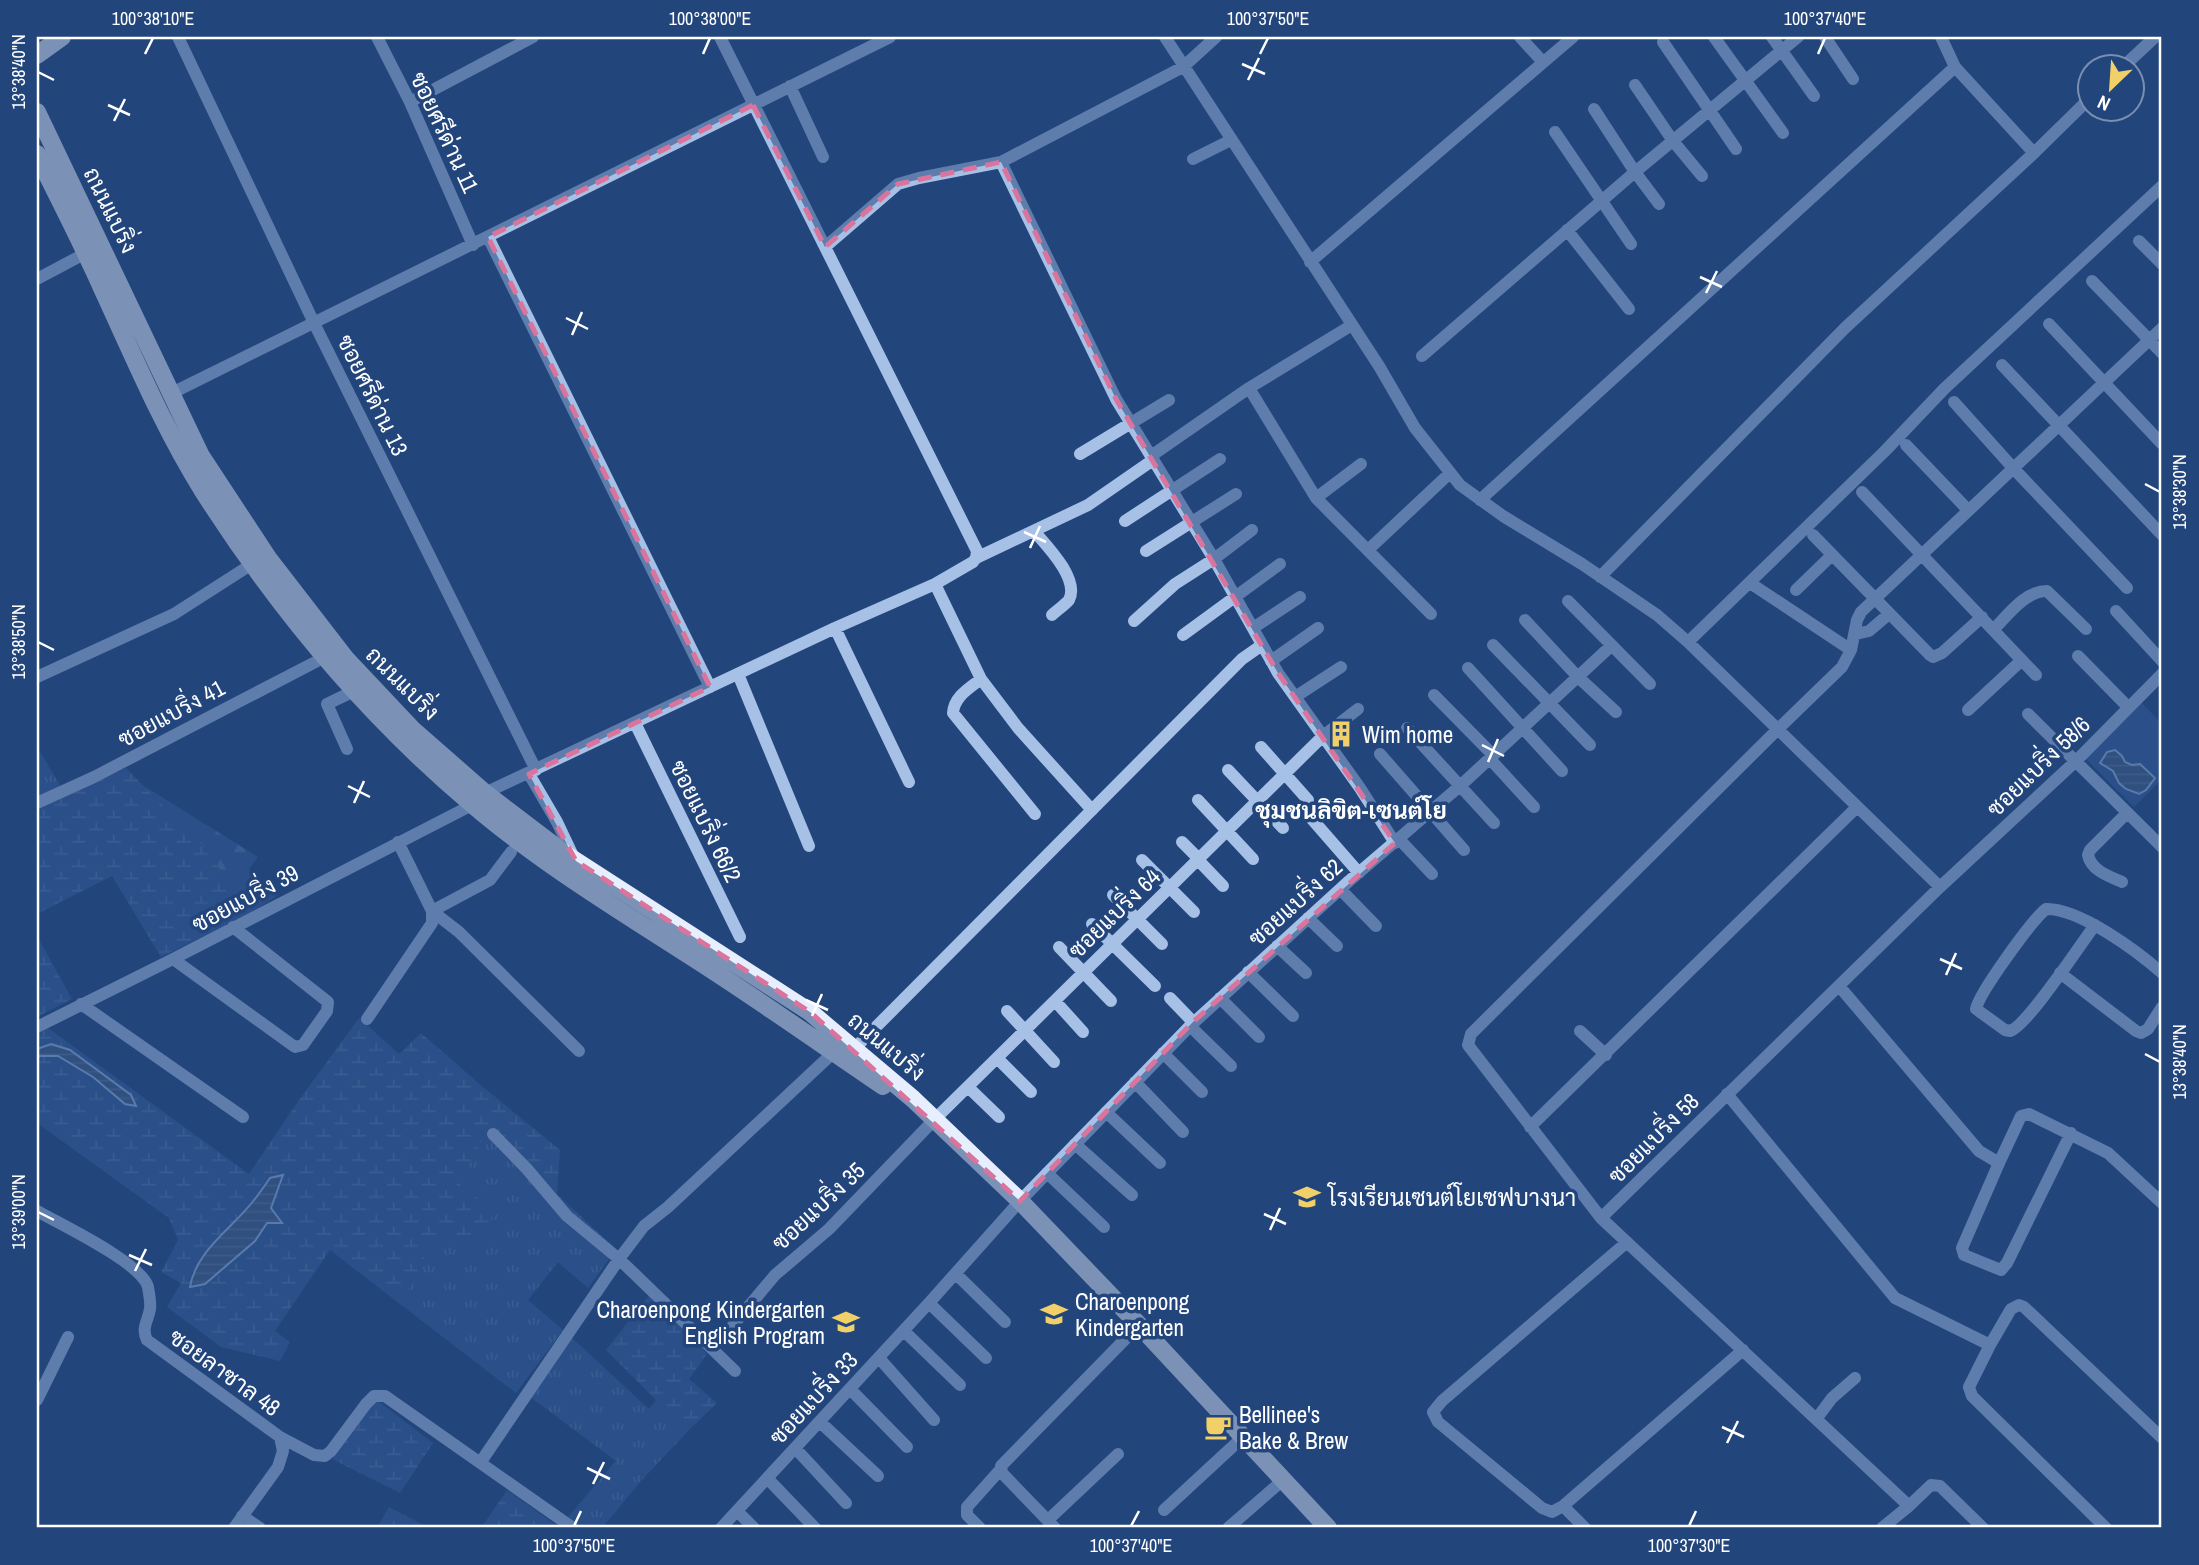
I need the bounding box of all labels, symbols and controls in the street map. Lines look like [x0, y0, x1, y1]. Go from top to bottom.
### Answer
text: 100°38'10"E [112, 6, 194, 31]
text: 100°38'00"E [669, 6, 751, 31]
text: 100°37'50"E [1227, 6, 1309, 31]
text: 100°37'40"E [1784, 6, 1866, 31]
text: 13°38'40"N [6, 34, 31, 110]
north arrow [2076, 52, 2146, 122]
street label: ซอยศรีด่าน 11 [403, 67, 487, 198]
text: N [2093, 89, 2114, 118]
street label: ถนนแบริ่ง [77, 160, 149, 258]
street label: ซอยศรีด่าน 13 [330, 329, 416, 461]
text: 13°38'30"N [2167, 454, 2192, 530]
text: 13°38'50"N [6, 604, 31, 680]
street label: ถนนแบริ่ง [359, 637, 449, 727]
street label: ซอยแบริ่ง 41 [110, 668, 230, 754]
street label: ซอยแบริ่ง 58/6 [1977, 706, 2096, 823]
building icon: Wim home [1326, 719, 1356, 749]
place label: Wim home [1362, 719, 1453, 750]
street label: ซอยแบริ่ง 66/2 [663, 753, 753, 887]
district label: ชุมชนลิขิต-เซนต์โย [1255, 794, 1447, 828]
street label: ซอยแบริ่ง 62 [1239, 848, 1349, 953]
street label: ซอยแบริ่ง 39 [184, 853, 304, 939]
street label: ซอยแบริ่ง 64 [1058, 858, 1167, 965]
street label: ถนนแบริ่ง [842, 1001, 935, 1088]
text: 13°38'40"N [2167, 1024, 2192, 1100]
street label: ซอยแบริ่ง 58 [1598, 1083, 1705, 1190]
street label: ซอยแบริ่ง 35 [762, 1152, 871, 1257]
text: 13°39'00"N [6, 1174, 31, 1250]
school or university icon: โรงเรียนเซนต์โยเซฟบางนา [1292, 1182, 1322, 1212]
place label: โรงเรียนเซนต์โยเซฟบางนา [1326, 1182, 1576, 1213]
place label: Charoenpong Kindergarten [1075, 1286, 1190, 1343]
place label: Charoenpong Kindergarten English Program [596, 1294, 825, 1351]
school or university icon: Charoenpong Kindergarten [1039, 1299, 1069, 1329]
school or university icon: Charoenpong Kindergarten English Program [831, 1307, 861, 1337]
street label: ซอยลาซาล 48 [163, 1321, 287, 1423]
street label: ซอยแบริ่ง 33 [759, 1342, 864, 1451]
place label: Bellinee's Bake & Brew [1239, 1399, 1348, 1456]
cafe icon: Bellinee's Bake & Brew [1203, 1412, 1233, 1442]
text: 100°37'50"E [533, 1533, 615, 1558]
text: 100°37'40"E [1090, 1533, 1172, 1558]
text: 100°37'30"E [1648, 1533, 1730, 1558]

